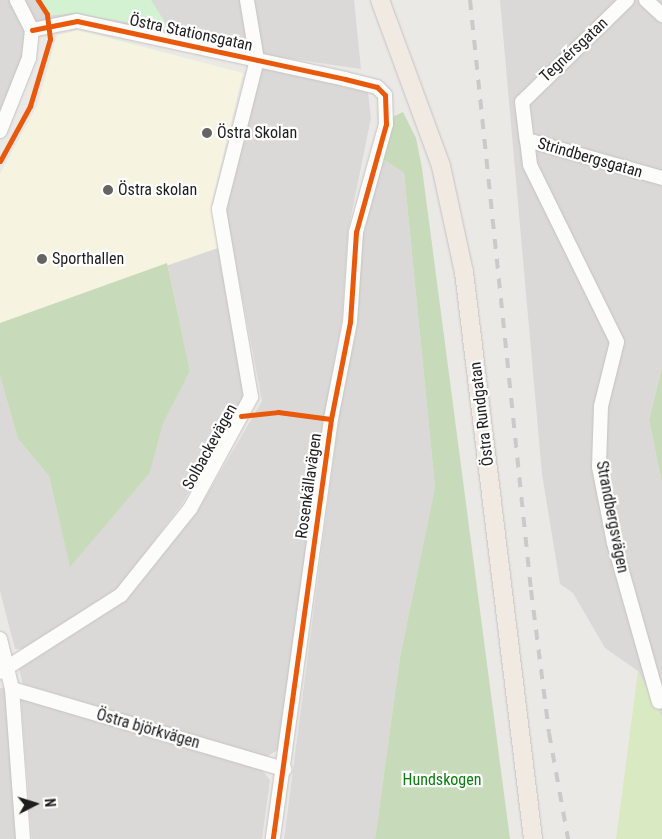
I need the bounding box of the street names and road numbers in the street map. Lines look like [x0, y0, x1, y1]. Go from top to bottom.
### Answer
street label: Östra Stationsgatan [128, 11, 254, 55]
street label: Tegnérsgatan [536, 14, 612, 86]
street label: Strindbergsgatan [535, 134, 645, 182]
street label: Östra Rundgatan [466, 361, 498, 467]
street label: Solbackevägen [179, 401, 241, 493]
street label: Rosenkällavägen [292, 432, 326, 540]
street label: Strandbergsvägen [592, 459, 632, 575]
street label: Östra björkvägen [94, 705, 202, 753]

